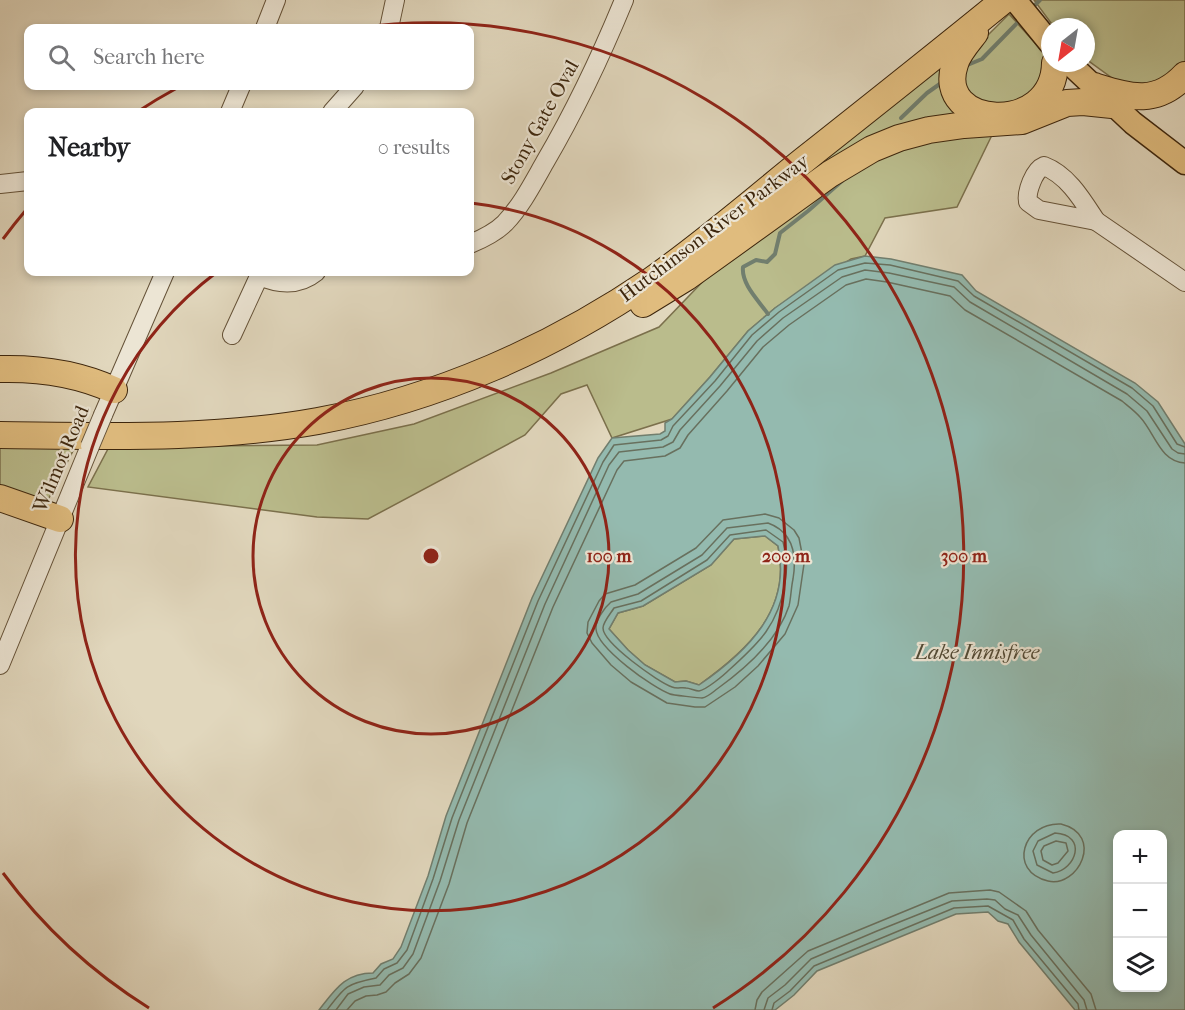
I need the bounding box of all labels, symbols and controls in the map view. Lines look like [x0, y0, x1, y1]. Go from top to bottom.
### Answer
north arrow [1041, 18, 1095, 72]
search box [24, 24, 474, 90]
icon: search [45, 41, 78, 74]
text: Search here [93, 44, 205, 70]
street label: Stony Gate Oval [496, 55, 584, 188]
text: Nearby [48, 132, 130, 163]
text: 0 results [378, 136, 450, 159]
street label: Hutchinson River Parkway [615, 148, 814, 307]
street label: Wilmot Road [28, 401, 94, 517]
centre of rings [421, 546, 441, 566]
text: 100 m [586, 546, 633, 567]
text: 200 m [762, 546, 811, 567]
text: 300 m [941, 546, 988, 567]
water label: Lake Innisfree [913, 640, 1040, 664]
map controls [1113, 830, 1167, 992]
button: + [1113, 830, 1167, 884]
button: − [1113, 884, 1167, 938]
button: layers [1113, 938, 1167, 992]

